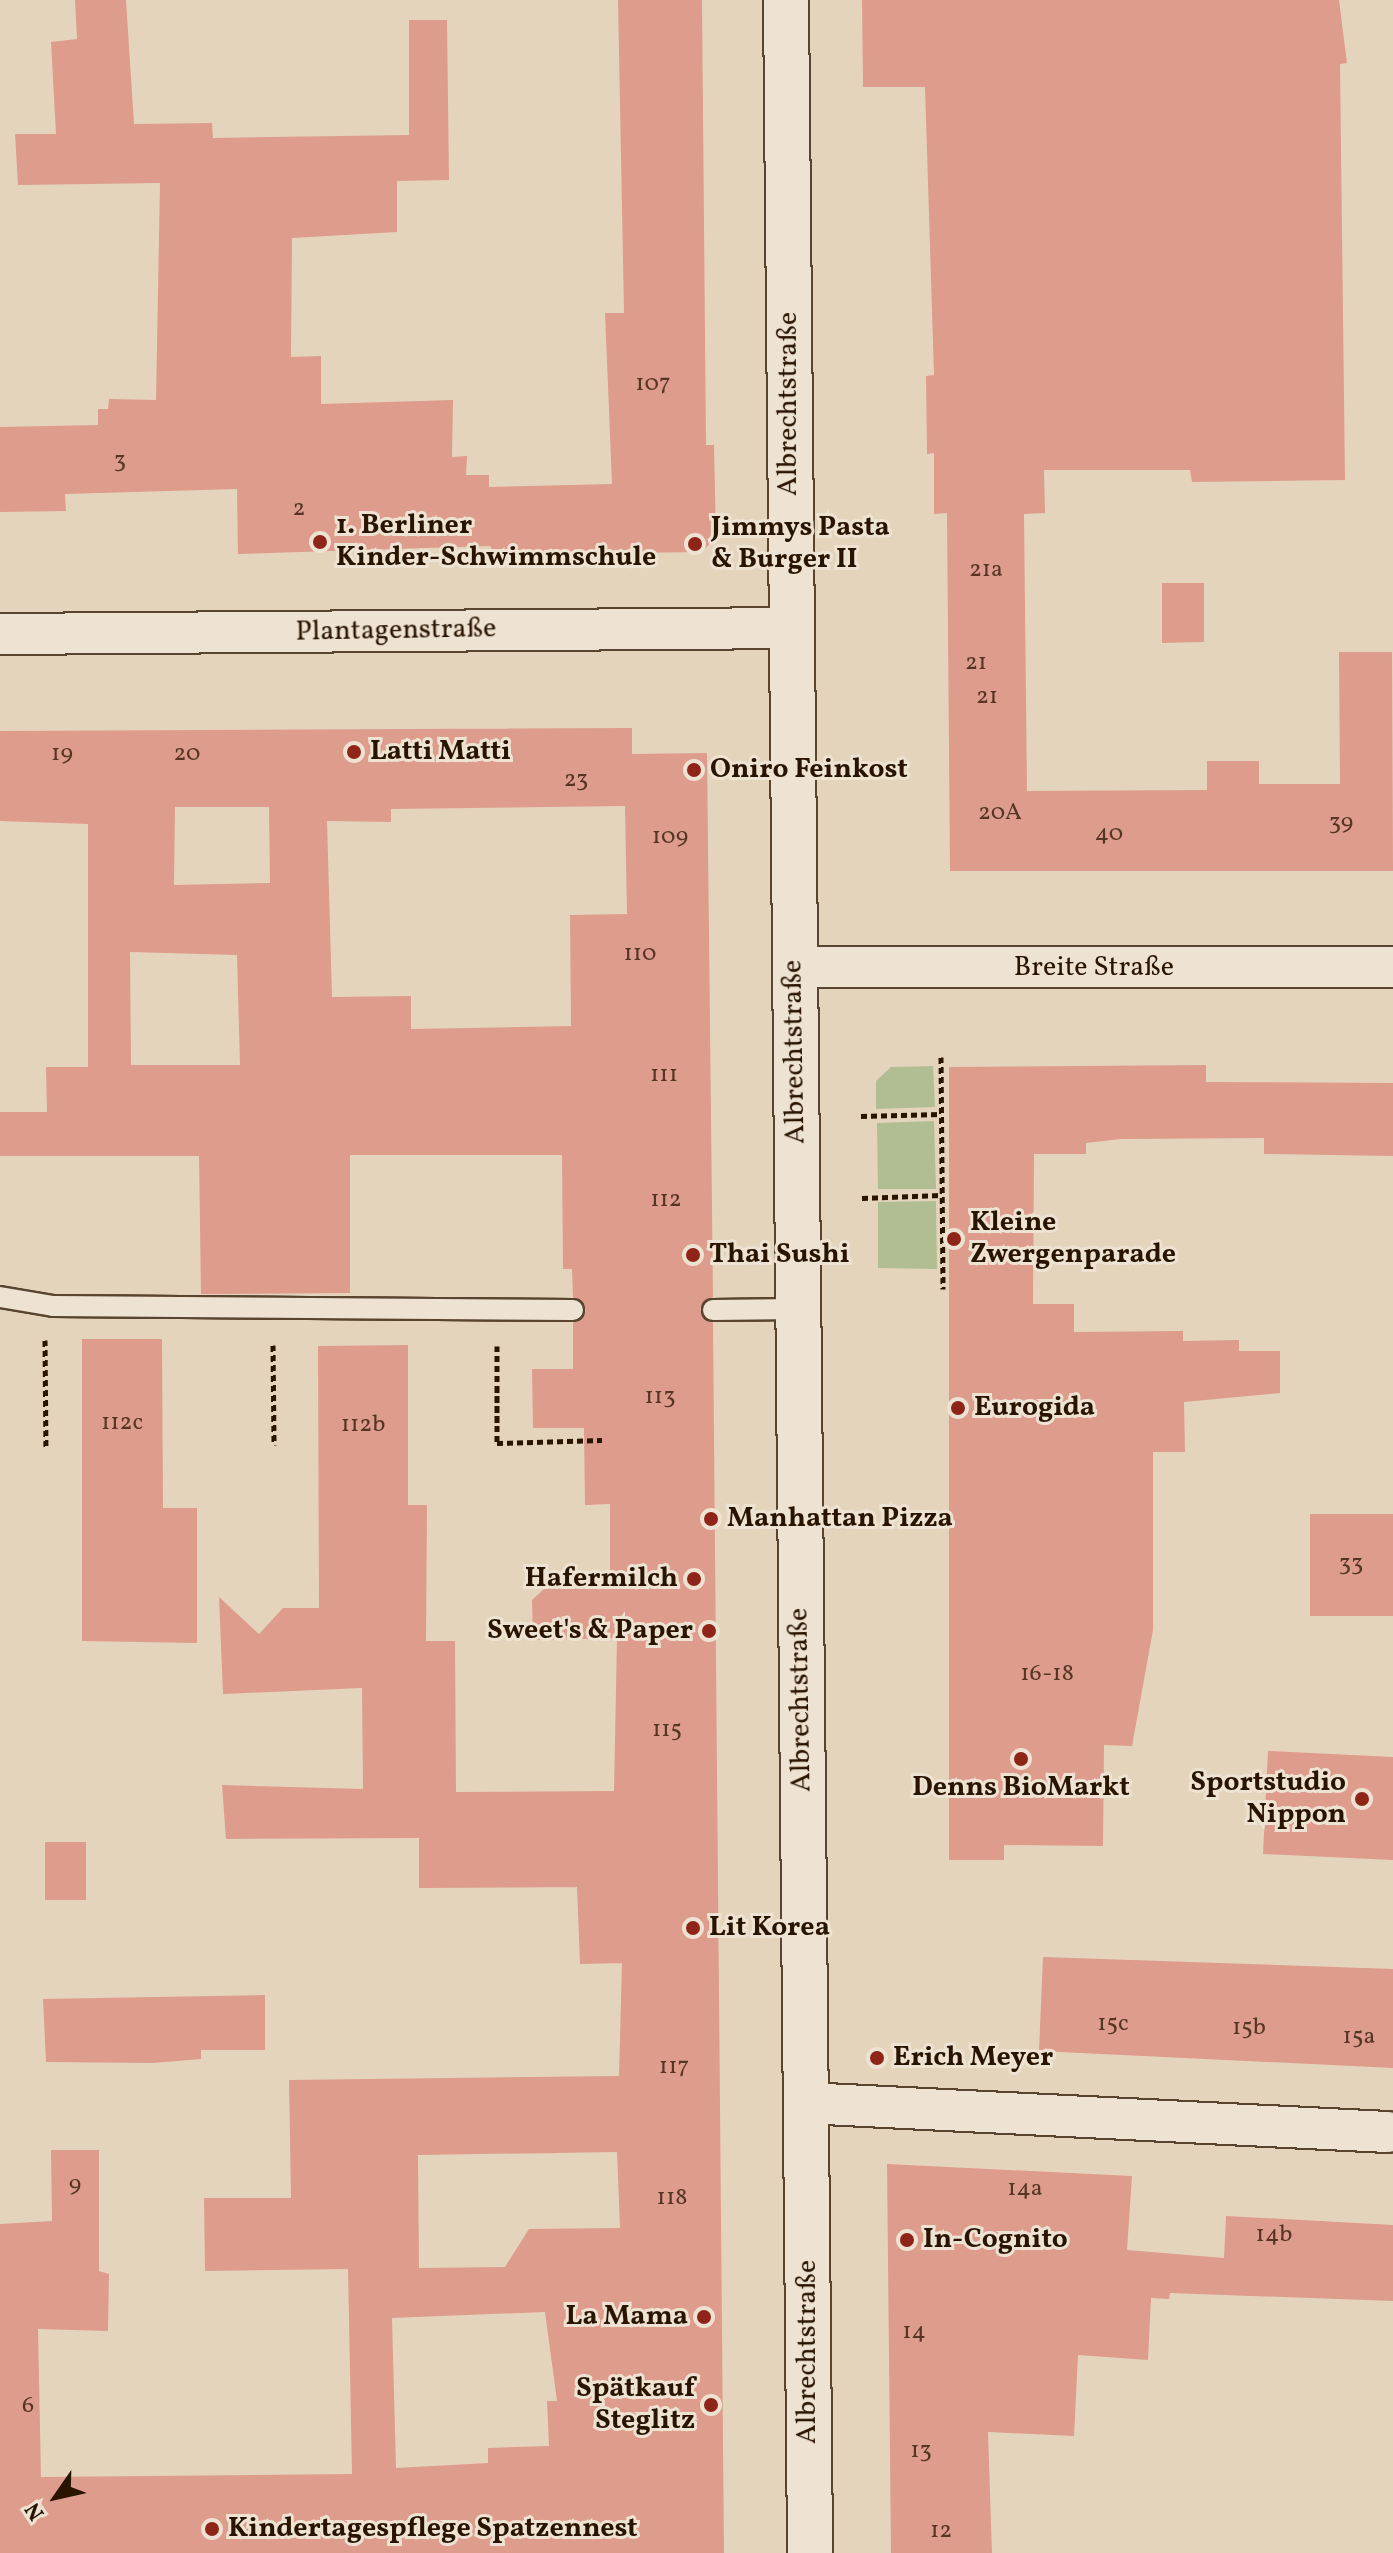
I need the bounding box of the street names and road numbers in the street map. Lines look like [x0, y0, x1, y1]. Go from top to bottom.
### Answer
street label: Albrechtstraße [772, 312, 806, 496]
street label: Plantagenstraße [295, 612, 497, 650]
street label: Breite Straße [1014, 951, 1174, 985]
street label: Albrechtstraße [777, 960, 813, 1144]
street label: Albrechtstraße [783, 1608, 819, 1792]
street label: Albrechtstraße [791, 2260, 825, 2444]

